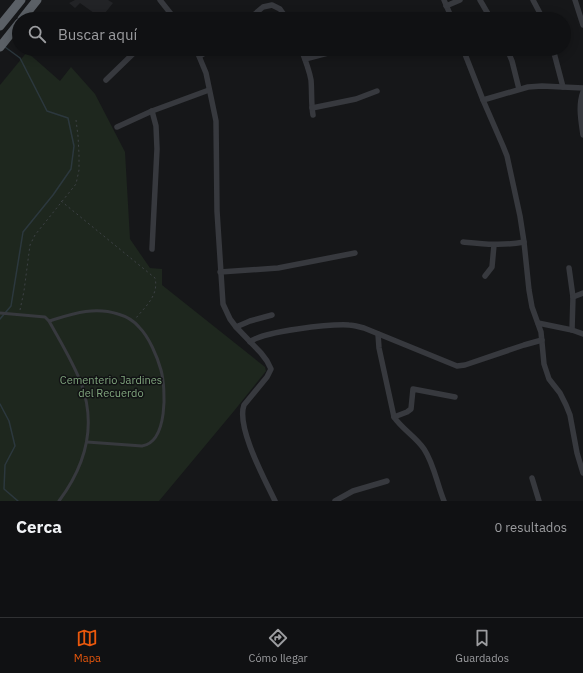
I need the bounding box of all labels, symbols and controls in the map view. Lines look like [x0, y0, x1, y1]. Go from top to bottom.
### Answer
search box [12, 12, 571, 56]
icon: search [26, 23, 48, 45]
text: Buscar aquí [58, 25, 137, 44]
park label: Cementerio Jardines del Recuerdo [60, 373, 162, 400]
text: Cerca [16, 516, 62, 538]
text: 0 resultados [494, 519, 567, 536]
tab: Mapa [74, 627, 101, 665]
tab: Cómo llegar [249, 627, 308, 665]
tab: Guardados [455, 627, 509, 665]

